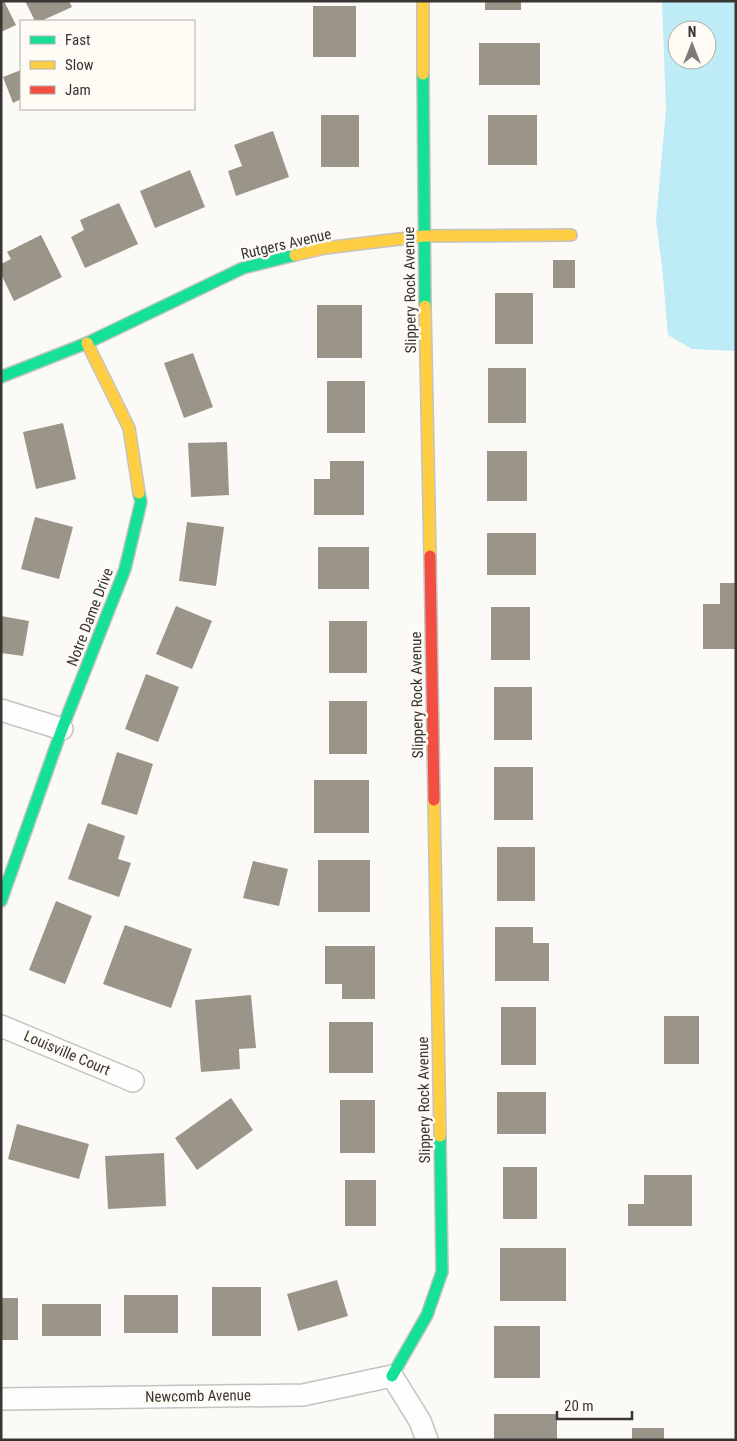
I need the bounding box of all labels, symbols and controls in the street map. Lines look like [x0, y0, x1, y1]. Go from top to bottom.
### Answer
legend [20, 20, 195, 110]
north arrow [667, 20, 717, 70]
text: N [688, 24, 696, 40]
text: Fast [65, 31, 90, 49]
text: Slow [65, 56, 94, 74]
text: Jam [65, 81, 91, 99]
street label: Rutgers Avenue [239, 225, 333, 263]
street label: Slippery Rock Avenue [400, 227, 420, 353]
street label: Notre Dame Drive [63, 565, 117, 669]
street label: Slippery Rock Avenue [407, 632, 427, 758]
street label: Louisville Court [21, 1027, 113, 1079]
street label: Slippery Rock Avenue [414, 1037, 434, 1163]
street label: Newcomb Avenue [145, 1386, 251, 1406]
scale bar [557, 1388, 632, 1420]
text: 20 m [564, 1397, 594, 1415]

